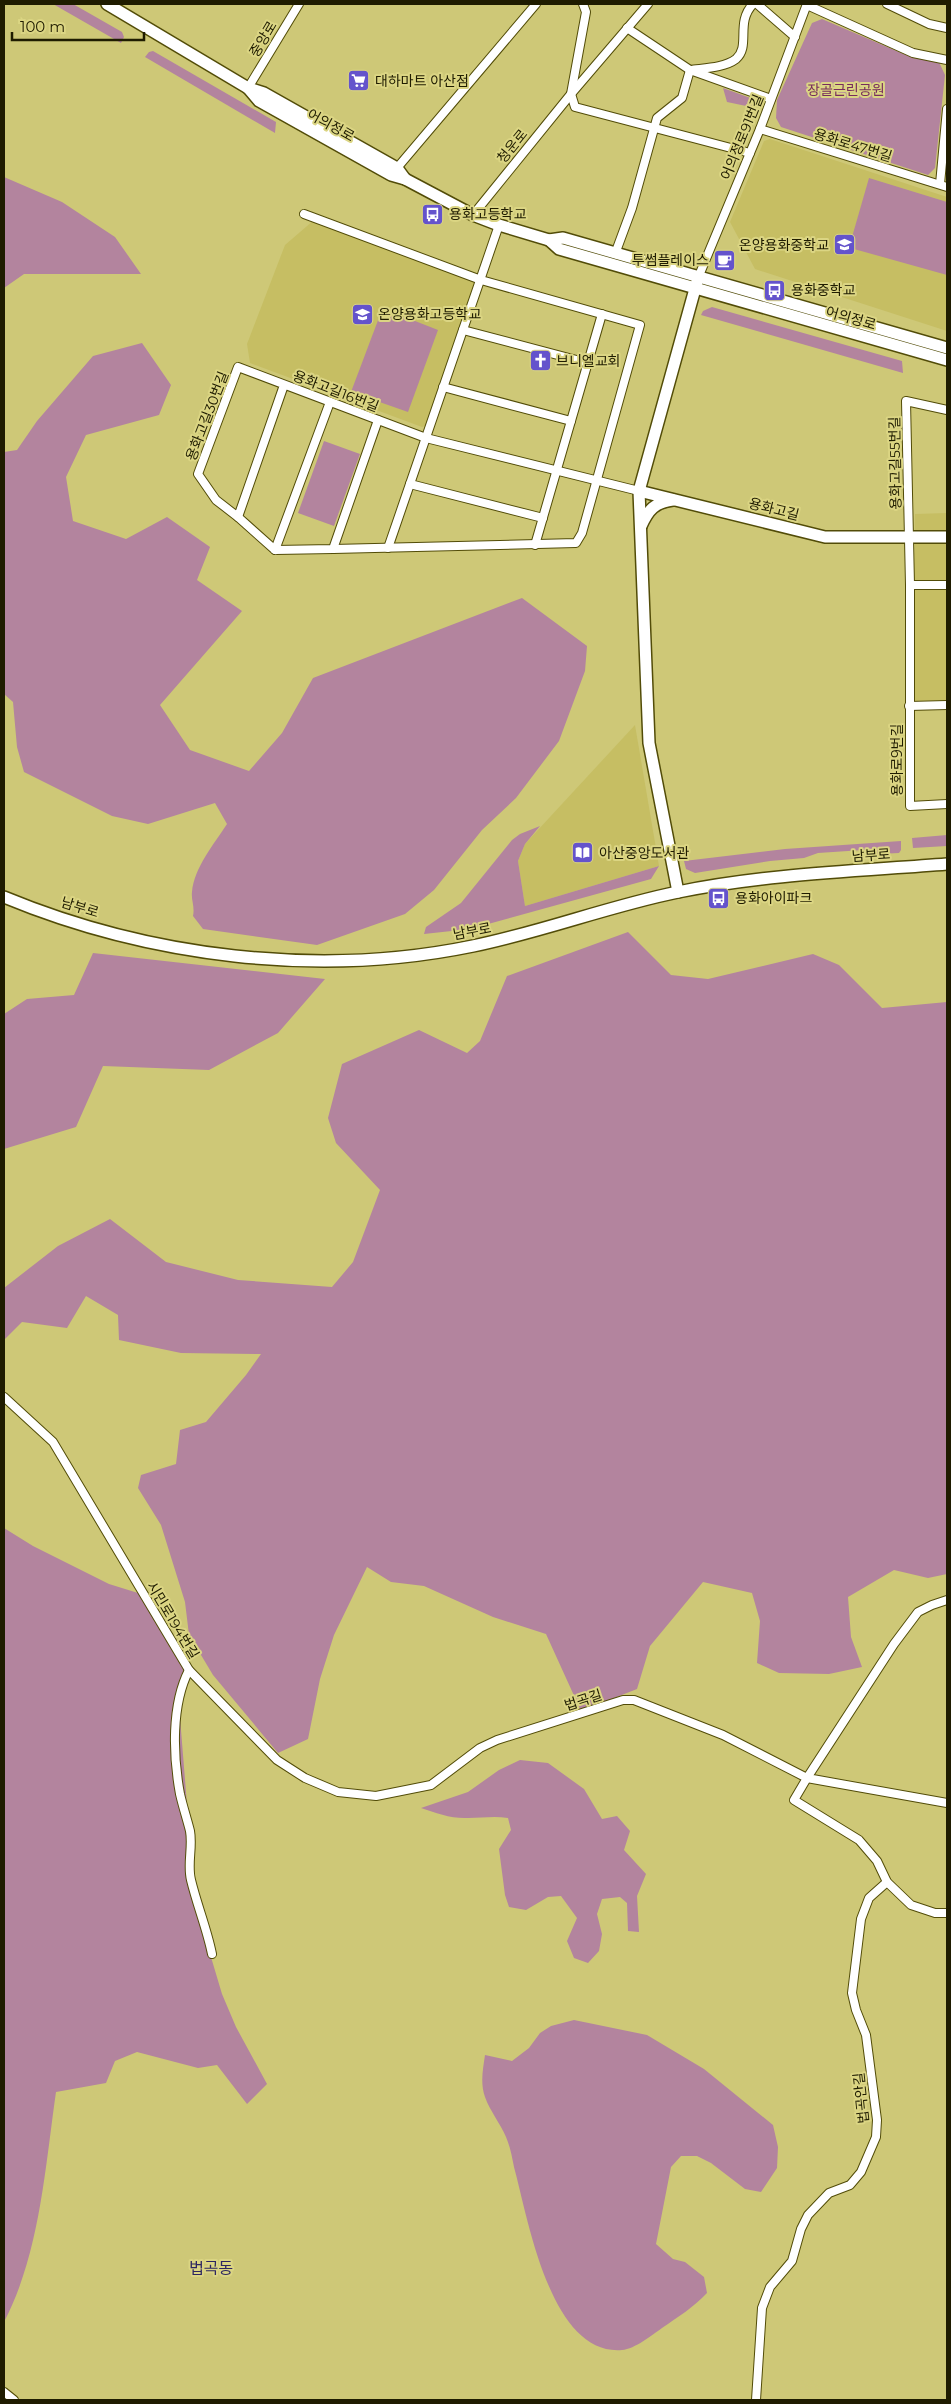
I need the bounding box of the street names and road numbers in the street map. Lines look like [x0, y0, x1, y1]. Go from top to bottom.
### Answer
street label: 중앙로 [245, 18, 281, 60]
street label: 어의정로91번길 [717, 91, 767, 183]
street label: 어의정로 [304, 105, 358, 145]
street label: 청운로 [493, 125, 531, 167]
street label: 용화로47번길 [812, 125, 894, 165]
street label: 어의정로 [824, 302, 878, 334]
street label: 용화고길16번길 [290, 366, 382, 416]
street label: 용화고길30번길 [182, 369, 232, 463]
street label: 용화고길55번길 [885, 416, 905, 510]
street label: 용화고길 [747, 494, 801, 524]
street label: 용화로9번길 [888, 724, 906, 796]
street label: 남부로 [851, 845, 891, 865]
street label: 남부로 [59, 893, 101, 921]
street label: 남부로 [451, 918, 493, 944]
street label: 시민로194번길 [143, 1578, 203, 1662]
street label: 법곡길 [562, 1685, 604, 1715]
street label: 법곡안길 [849, 2071, 873, 2125]

